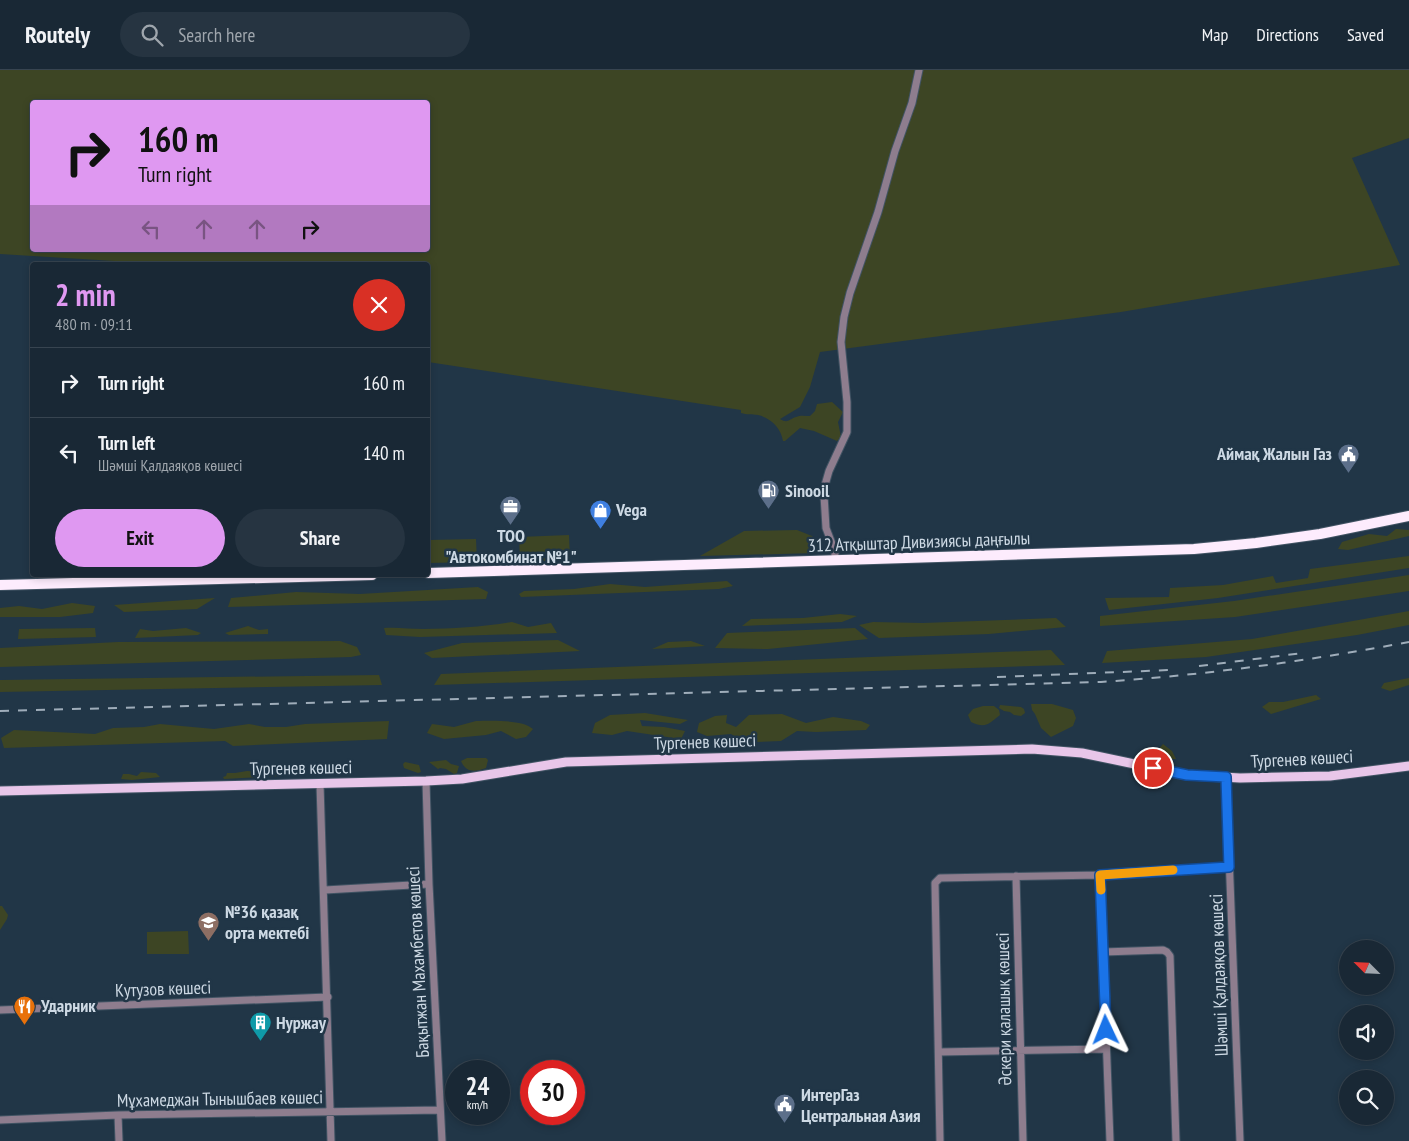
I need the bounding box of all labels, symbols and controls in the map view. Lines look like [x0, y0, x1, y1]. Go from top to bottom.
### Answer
search box [120, 12, 470, 57]
text: Routely [25, 19, 90, 50]
icon: search [138, 21, 166, 49]
text: Search here [178, 23, 255, 47]
text: Map [1202, 23, 1228, 46]
text: Directions [1256, 23, 1319, 46]
text: Saved [1347, 23, 1384, 46]
text: 160 m [138, 116, 219, 162]
icon: right [55, 120, 120, 185]
text: Turn right [138, 160, 212, 188]
icon: left [137, 215, 165, 243]
icon: ahead [190, 215, 218, 243]
icon: ahead [243, 215, 271, 243]
icon: right [296, 215, 324, 243]
text: 2 min [55, 275, 116, 314]
button: close [353, 279, 405, 331]
text: 480 m · 09:11 [55, 314, 133, 334]
icon: right [55, 369, 83, 397]
text: Turn right [98, 371, 164, 395]
text: 160 m [363, 371, 405, 395]
text: Turn left [98, 431, 155, 455]
icon: left [55, 439, 83, 467]
text: 140 m [363, 441, 405, 465]
place label: Аймақ Жалын Газ [1216, 442, 1332, 465]
public building icon: Аймақ Жалын Газ [1336, 442, 1360, 473]
text: Шәмші Қалдаяқов көшесі [98, 455, 242, 475]
fuel station icon: Sinooil [757, 479, 781, 510]
place label: Sinooil [785, 479, 830, 502]
office icon: ТОО "Автокомбинат №1" [499, 494, 523, 525]
shop icon: Vega [588, 498, 612, 529]
place label: Vega [615, 498, 647, 521]
button: Exit [55, 509, 225, 567]
button: Share [235, 509, 405, 567]
place label: ТОО "Автокомбинат №1" [445, 524, 577, 568]
street label: 312 Атқыштар Дивизиясы даңғылы [807, 526, 1031, 557]
street label: Тургенев көшесі [653, 728, 757, 755]
street label: Тургенев көшесі [1250, 744, 1354, 773]
pin [1132, 747, 1174, 789]
icon: arrive [1139, 754, 1167, 782]
street label: Тургенев көшесі [250, 755, 352, 780]
street label: Бақытжан Махамбетов көшесі [401, 866, 434, 1058]
street label: Шәмші Қалдаяқов көшесі [1204, 893, 1233, 1057]
place label: №36 қазақ орта мектебі [225, 900, 309, 944]
school or university icon: №36 қазақ орта мектебі [197, 910, 221, 941]
street label: Әскери қалашық көшесі [991, 932, 1016, 1086]
north arrow [1339, 940, 1394, 995]
map controls [1339, 940, 1394, 1125]
street label: Кутузов көшесі [114, 975, 211, 1002]
restaurant icon: Ударник [13, 994, 37, 1025]
place label: Ударник [40, 994, 96, 1017]
position arrow [1079, 1003, 1131, 1055]
button: sound [1339, 1005, 1394, 1060]
building icon: Нуржау [248, 1011, 272, 1042]
place label: Нуржау [276, 1011, 327, 1034]
speed limit sign: 30 [520, 1060, 585, 1125]
text: 24 [466, 1070, 489, 1102]
button: search [1339, 1070, 1394, 1125]
place label: ИнтерГаз Центральная Азия [801, 1083, 921, 1127]
street label: Мұхамеджан Тынышбаев көшесі [117, 1085, 323, 1112]
public building icon: ИнтерГаз Центральная Азия [773, 1093, 797, 1124]
text: km/h [467, 1097, 488, 1112]

